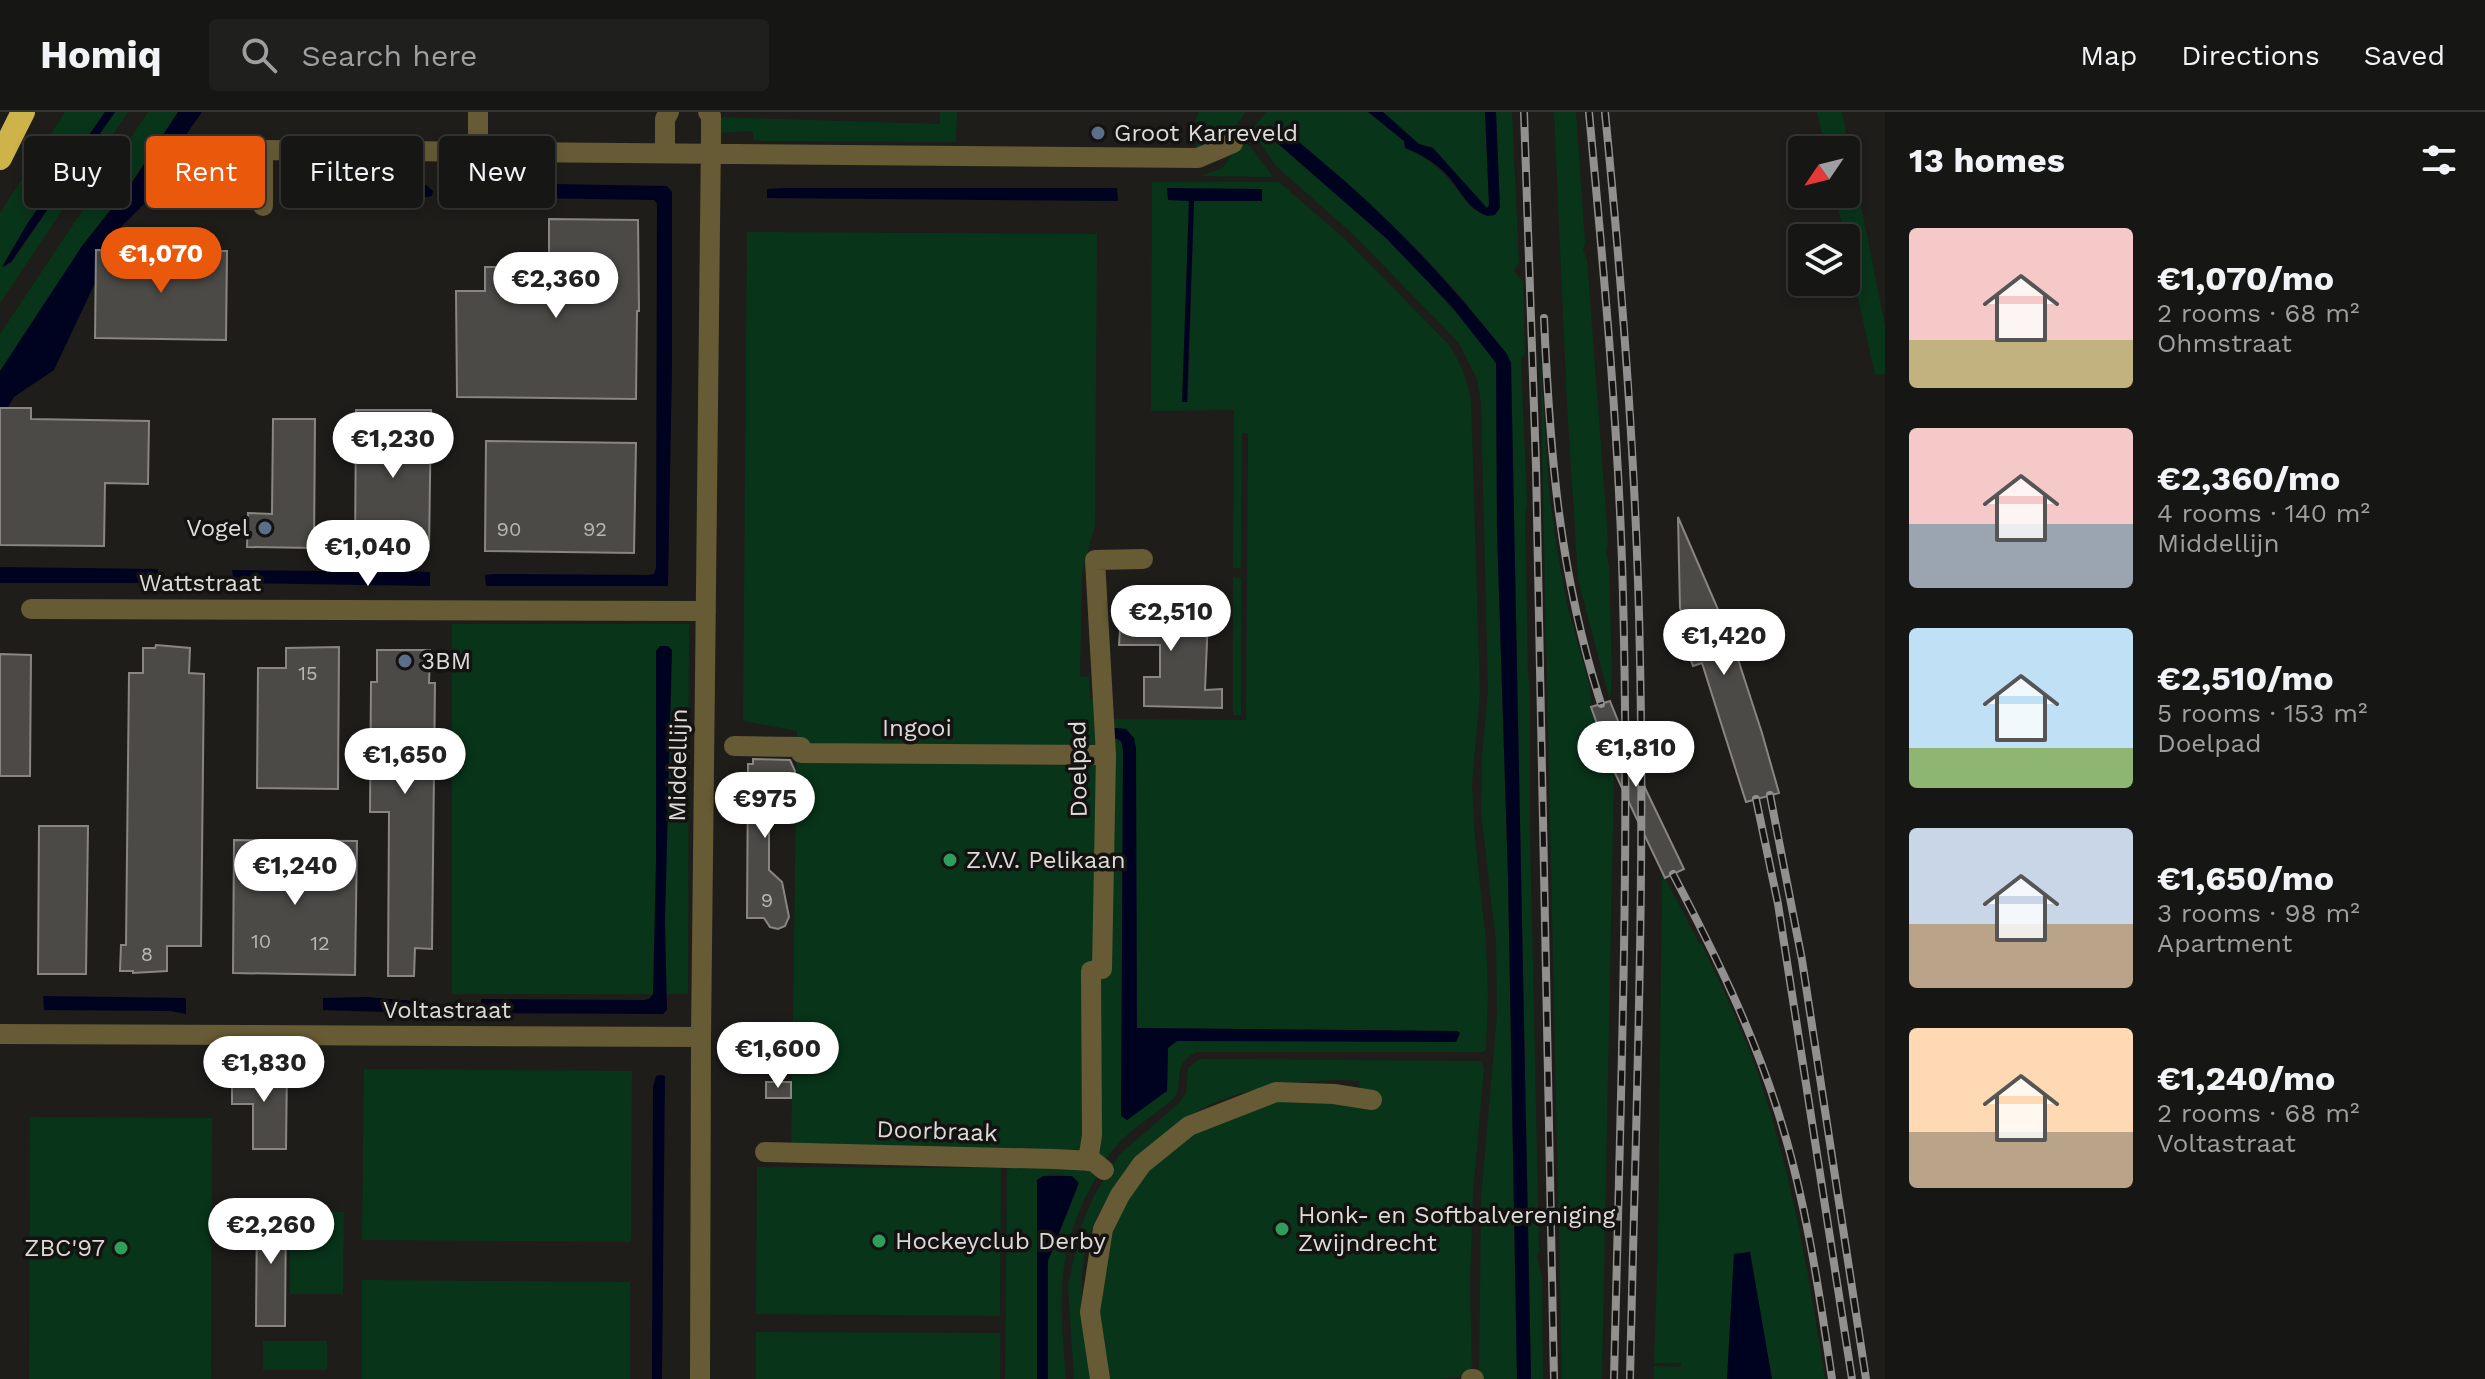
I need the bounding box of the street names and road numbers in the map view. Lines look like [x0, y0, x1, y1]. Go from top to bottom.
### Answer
street label: Wattstraat [139, 569, 261, 597]
street label: Middellijn [663, 708, 693, 822]
street label: Ingooi [882, 714, 952, 742]
street label: Doelpad [1063, 720, 1093, 818]
street label: Voltastraat [383, 996, 511, 1024]
street label: Doorbraak [876, 1115, 998, 1147]

